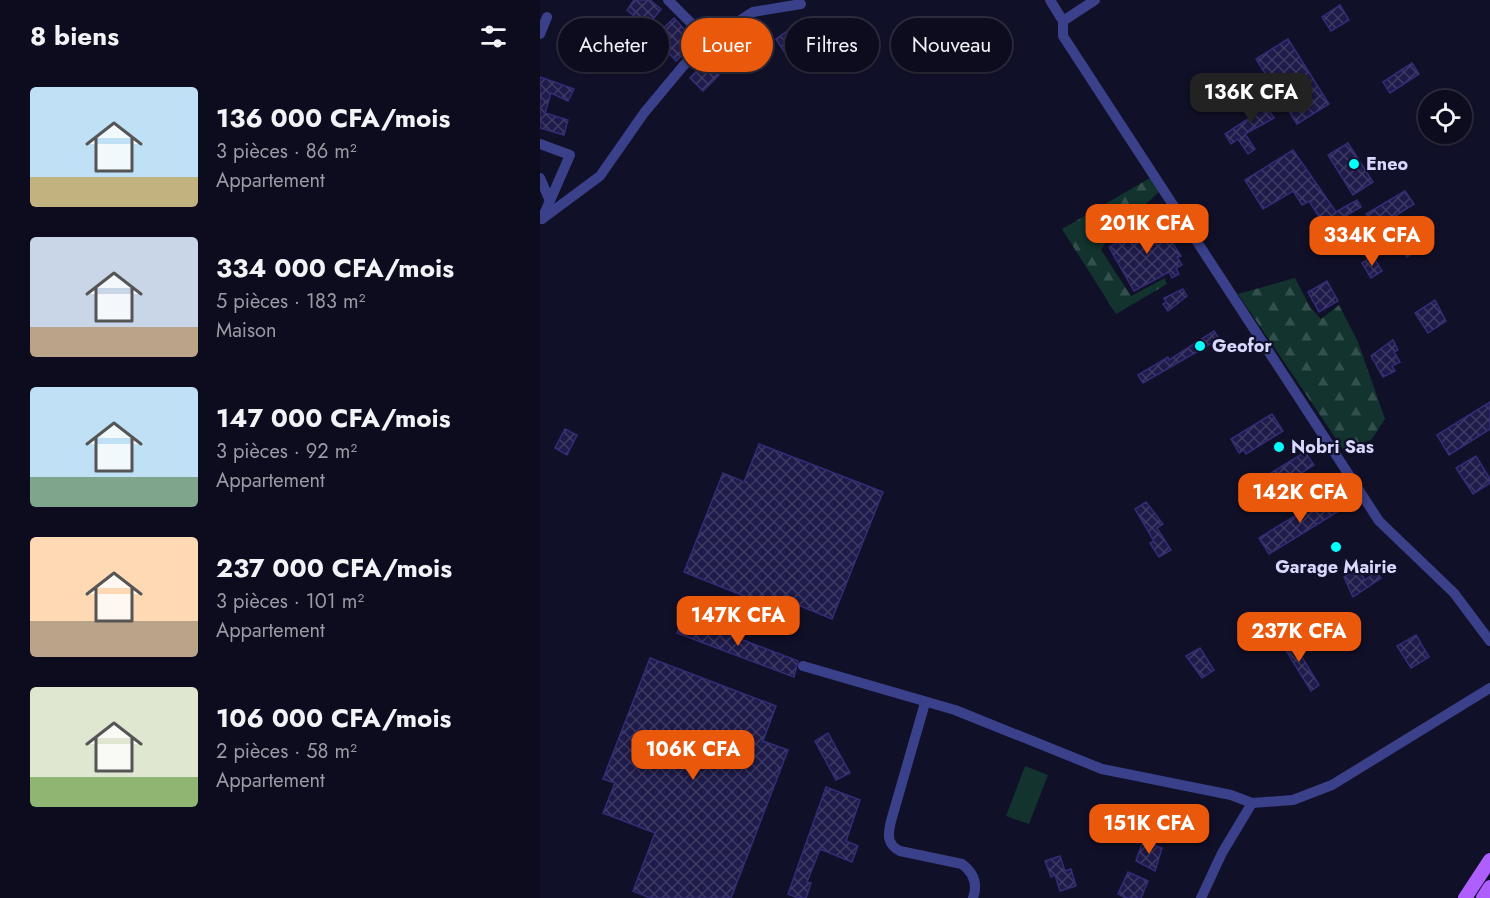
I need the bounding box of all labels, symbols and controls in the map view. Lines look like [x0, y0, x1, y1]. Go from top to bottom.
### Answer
text: 8 biens [30, 17, 119, 55]
chip: Acheter [558, 18, 669, 72]
chip: Louer [681, 18, 773, 72]
chip: Filtres [785, 18, 879, 72]
chip: Nouveau [891, 18, 1012, 72]
icon: filters [477, 20, 510, 53]
pin: 136K CFA [1189, 73, 1313, 124]
text: 136K CFA [1204, 78, 1298, 107]
map controls [1418, 90, 1472, 144]
button: locate [1418, 90, 1472, 144]
text: 136 000 CFA/mois [216, 99, 450, 137]
icon: home [78, 111, 150, 183]
text: 3 pièces · 86 m² [216, 137, 357, 166]
place label: Eneo [1366, 151, 1409, 177]
marker: Eneo [1347, 157, 1361, 171]
text: Appartement [216, 166, 325, 195]
pin: 201K CFA [1085, 204, 1209, 255]
text: 201K CFA [1100, 209, 1194, 238]
pin: 334K CFA [1310, 216, 1434, 267]
text: 334K CFA [1323, 221, 1421, 250]
text: 334 000 CFA/mois [216, 249, 454, 287]
icon: home [78, 261, 150, 333]
text: 5 pièces · 183 m² [216, 287, 365, 316]
text: Maison [216, 316, 277, 345]
place label: Geofor [1212, 333, 1272, 359]
marker: Geofor [1193, 339, 1207, 353]
text: 147 000 CFA/mois [216, 399, 451, 437]
icon: home [78, 411, 150, 483]
place label: Nobri Sas [1291, 434, 1374, 460]
text: 3 pièces · 92 m² [216, 437, 357, 466]
marker: Nobri Sas [1272, 440, 1286, 454]
text: Appartement [216, 466, 325, 495]
pin: 142K CFA [1238, 473, 1362, 524]
text: 142K CFA [1252, 478, 1348, 507]
marker: Garage Mairie [1329, 540, 1343, 554]
text: 237 000 CFA/mois [216, 549, 452, 587]
place label: Garage Mairie [1275, 554, 1397, 580]
icon: home [78, 561, 150, 633]
text: 3 pièces · 101 m² [216, 587, 364, 616]
pin: 147K CFA [676, 596, 800, 647]
text: 147K CFA [691, 601, 785, 630]
pin: 237K CFA [1237, 612, 1361, 663]
text: Appartement [216, 616, 325, 645]
text: 237K CFA [1251, 617, 1347, 646]
text: 106 000 CFA/mois [216, 699, 451, 737]
icon: home [78, 711, 150, 783]
pin: 106K CFA [631, 730, 755, 781]
text: 106K CFA [645, 735, 741, 764]
text: 2 pièces · 58 m² [216, 737, 357, 766]
text: Appartement [216, 766, 325, 795]
pin: 151K CFA [1087, 804, 1211, 855]
text: 151K CFA [1103, 809, 1195, 838]

